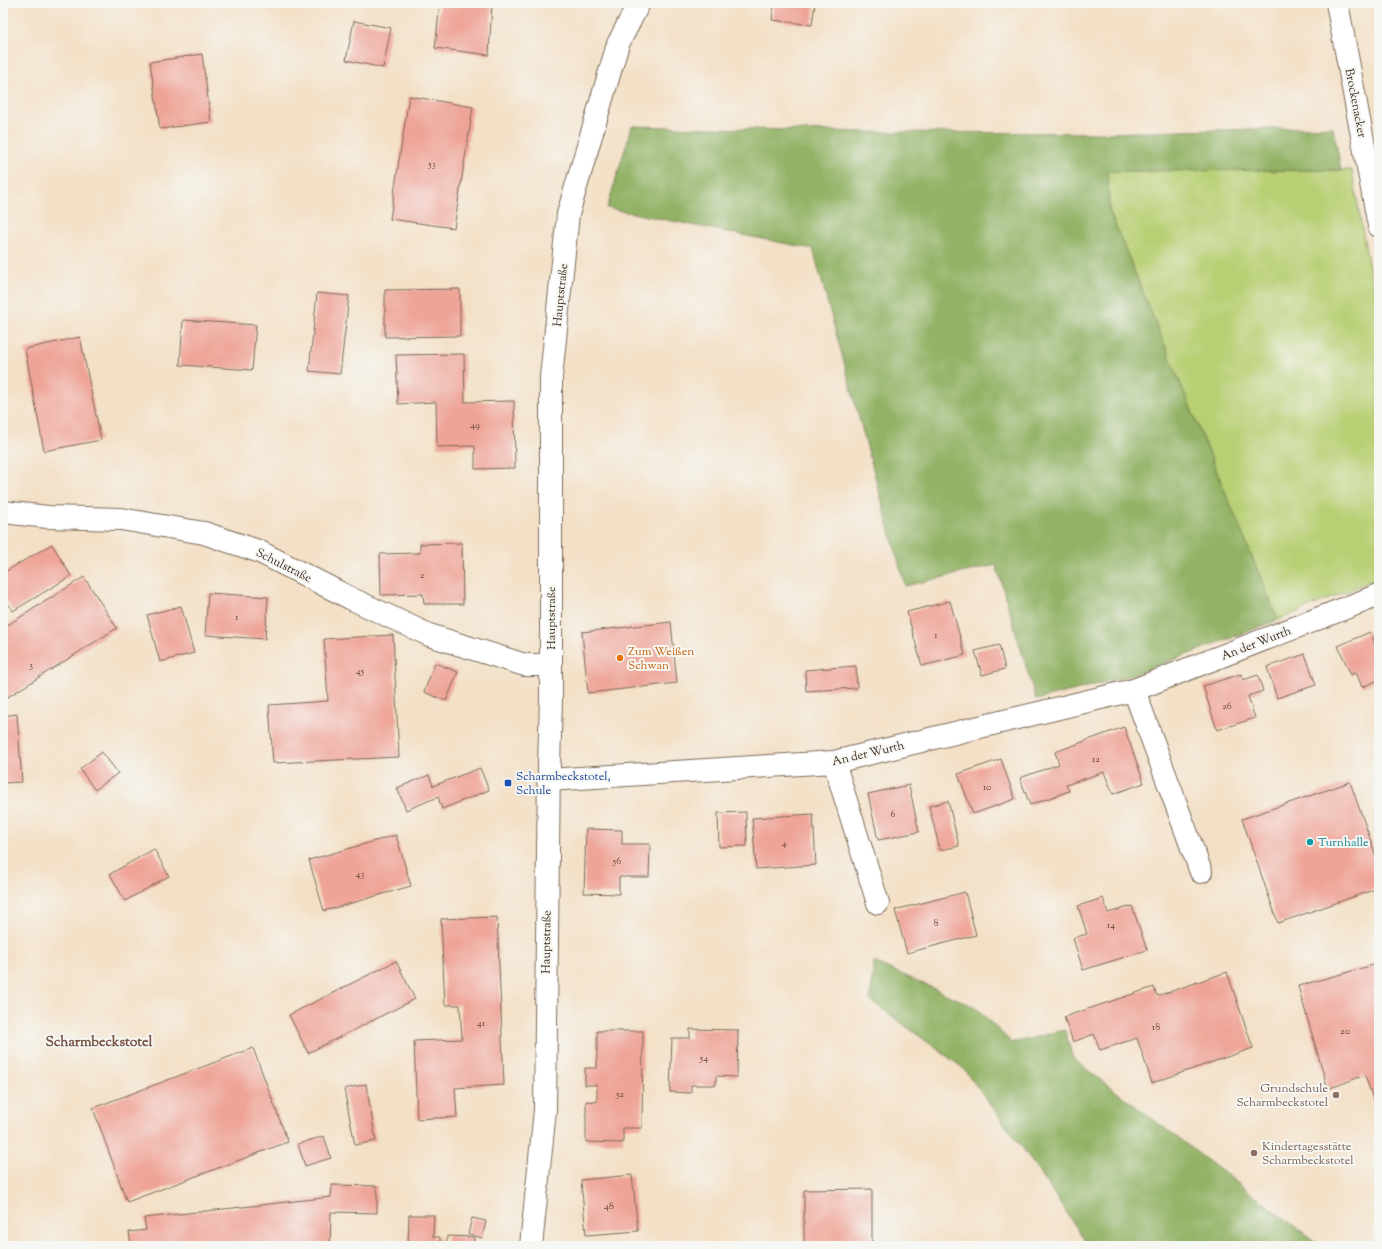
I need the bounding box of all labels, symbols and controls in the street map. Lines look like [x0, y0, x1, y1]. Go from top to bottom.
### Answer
street label: Brockenacker [1339, 67, 1371, 140]
house number: 53 [427, 157, 436, 172]
street label: Hauptstraße [549, 262, 573, 327]
house number: 49 [470, 418, 480, 433]
street label: Schulstraße [253, 544, 315, 588]
house number: 2 [420, 568, 425, 583]
street label: Hauptstraße [543, 586, 561, 650]
house number: 1 [235, 610, 239, 625]
street label: An der Wurth [1219, 622, 1294, 666]
house number: 1 [934, 628, 938, 643]
place label: Zum Weißen Schwan [628, 643, 694, 675]
marker: Zum Weißen Schwan [615, 653, 625, 663]
house number: 3 [29, 658, 33, 673]
house number: 45 [356, 664, 365, 679]
house number: 26 [1222, 699, 1232, 714]
street label: An der Wurth [830, 737, 906, 771]
house number: 12 [1092, 752, 1100, 767]
place label: Scharmbeckstotel, Schule [516, 768, 611, 800]
marker: Scharmbeckstotel, Schule [503, 778, 513, 788]
house number: 10 [983, 780, 991, 795]
house number: 6 [891, 807, 896, 822]
place label: Turnhalle [1318, 834, 1369, 852]
house number: 4 [781, 836, 787, 851]
marker: Turnhalle [1305, 837, 1315, 847]
house number: 56 [612, 854, 621, 869]
house number: 43 [355, 867, 365, 882]
street label: Hauptstraße [537, 910, 557, 974]
house number: 8 [934, 916, 939, 931]
house number: 14 [1107, 918, 1115, 933]
house number: 41 [477, 1016, 486, 1031]
house number: 18 [1152, 1020, 1160, 1035]
house number: 20 [1340, 1024, 1350, 1039]
district label: Scharmbeckstotel [46, 1033, 153, 1053]
house number: 54 [699, 1051, 708, 1066]
place label: Grundschule Scharmbeckstotel [1236, 1080, 1329, 1112]
house number: 52 [615, 1087, 624, 1102]
marker: Grundschule Scharmbeckstotel [1331, 1090, 1341, 1100]
place label: Kindertagesstätte Scharmbeckstotel [1262, 1138, 1354, 1170]
marker: Kindertagesstätte Scharmbeckstotel [1249, 1148, 1259, 1158]
house number: 48 [604, 1199, 614, 1214]

